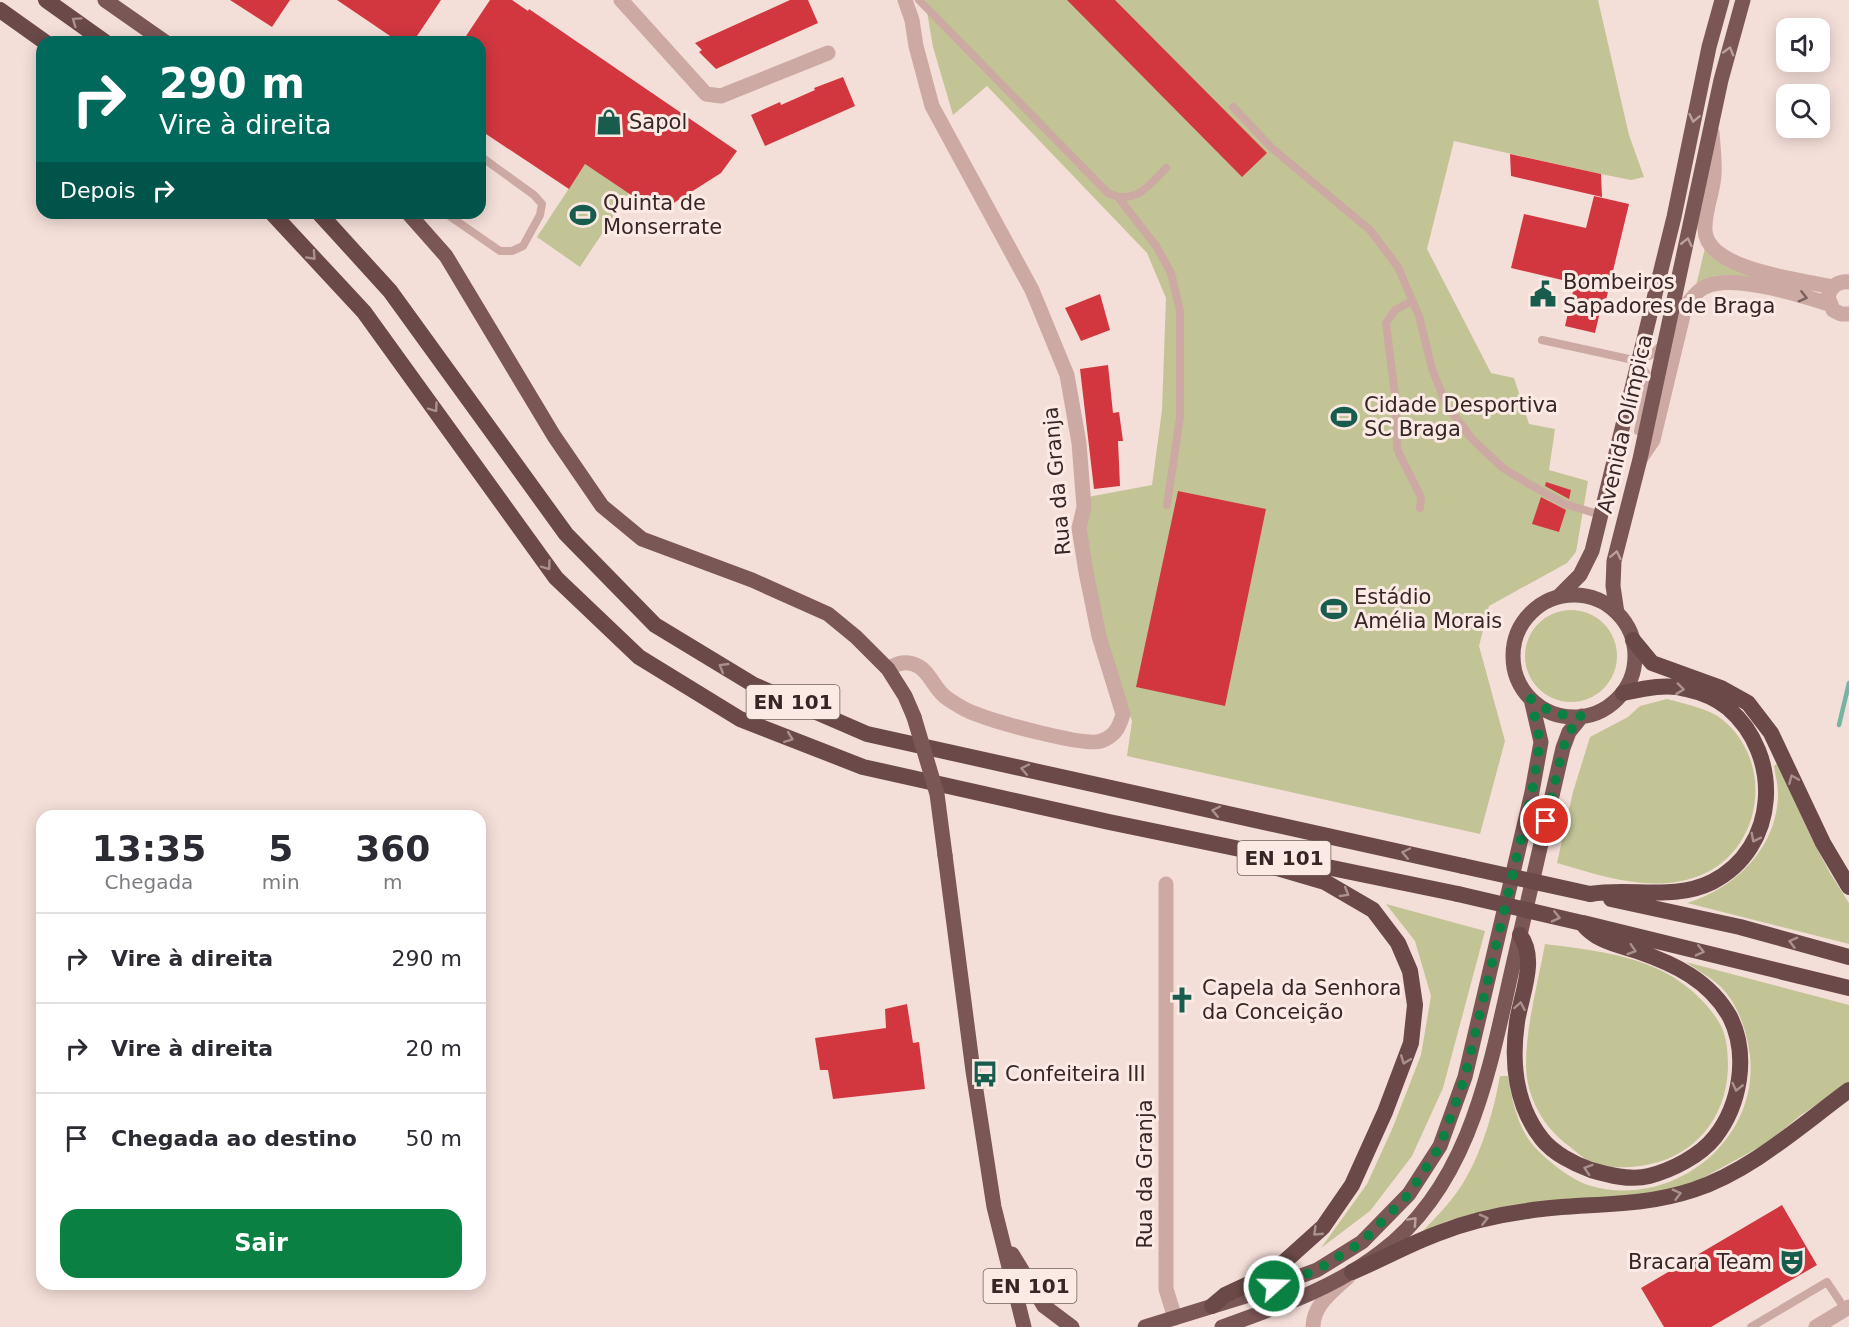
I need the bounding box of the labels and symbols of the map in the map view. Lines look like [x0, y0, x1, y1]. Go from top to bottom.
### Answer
one-way arrow [71, 17, 82, 28]
one-way arrow [1722, 47, 1734, 57]
shop icon: Sapol [594, 107, 624, 137]
place label: Sapol [629, 110, 687, 134]
one-way arrow [1688, 113, 1701, 123]
place label: Quinta de Monserrate [603, 191, 722, 239]
sports icon: Quinta de Monserrate [568, 200, 598, 230]
one-way arrow [1680, 237, 1693, 247]
one-way arrow [305, 249, 316, 259]
place label: Bombeiros Sapadores de Braga [1563, 270, 1775, 318]
public building icon: Bombeiros Sapadores de Braga [1528, 279, 1558, 309]
one-way arrow [1798, 289, 1808, 302]
street label: Avenida Olímpica [1593, 332, 1657, 516]
place label: Cidade Desportiva SC Braga [1364, 393, 1558, 441]
one-way arrow [426, 401, 437, 412]
sports icon: Cidade Desportiva SC Braga [1329, 402, 1359, 432]
street label: Rua da Granja [1039, 406, 1075, 556]
one-way arrow [1609, 550, 1622, 560]
one-way arrow [540, 560, 551, 571]
place label: Estádio Amélia Morais [1354, 585, 1502, 633]
sports icon: Estádio Amélia Morais [1319, 594, 1349, 624]
one-way arrow [719, 662, 729, 674]
one-way arrow [1676, 682, 1685, 695]
road number: EN 101 [746, 685, 840, 719]
one-way arrow [783, 731, 794, 743]
one-way arrow [1021, 764, 1031, 777]
one-way arrow [1788, 775, 1800, 786]
pin [1520, 795, 1571, 846]
one-way arrow [1211, 805, 1221, 818]
one-way arrow [1751, 831, 1762, 842]
road number: EN 101 [1238, 841, 1330, 875]
one-way arrow [1401, 847, 1411, 860]
one-way arrow [1338, 886, 1349, 898]
one-way arrow [1551, 910, 1561, 923]
one-way arrow [1788, 936, 1798, 949]
one-way arrow [1626, 943, 1637, 955]
one-way arrow [1695, 944, 1705, 957]
place label: Capela da Senhora da Conceição [1202, 976, 1401, 1024]
church icon: Capela da Senhora da Conceição [1167, 985, 1197, 1015]
one-way arrow [1513, 1001, 1525, 1011]
one-way arrow [1399, 1054, 1412, 1064]
bus stop icon: Confeiteira III [970, 1059, 1000, 1089]
place label: Confeiteira III [1005, 1062, 1146, 1086]
one-way arrow [1732, 1082, 1745, 1092]
street label: Rua da Granja [1133, 1099, 1157, 1249]
one-way arrow [1583, 1164, 1594, 1176]
one-way arrow [1671, 1189, 1681, 1202]
one-way arrow [1479, 1214, 1489, 1227]
one-way arrow [1405, 1218, 1416, 1229]
one-way arrow [1314, 1225, 1324, 1236]
theatre icon: Bracara Team [1777, 1247, 1807, 1277]
place label: Bracara Team [1628, 1250, 1772, 1274]
position arrow [1242, 1254, 1306, 1318]
road number: EN 101 [984, 1269, 1076, 1303]

